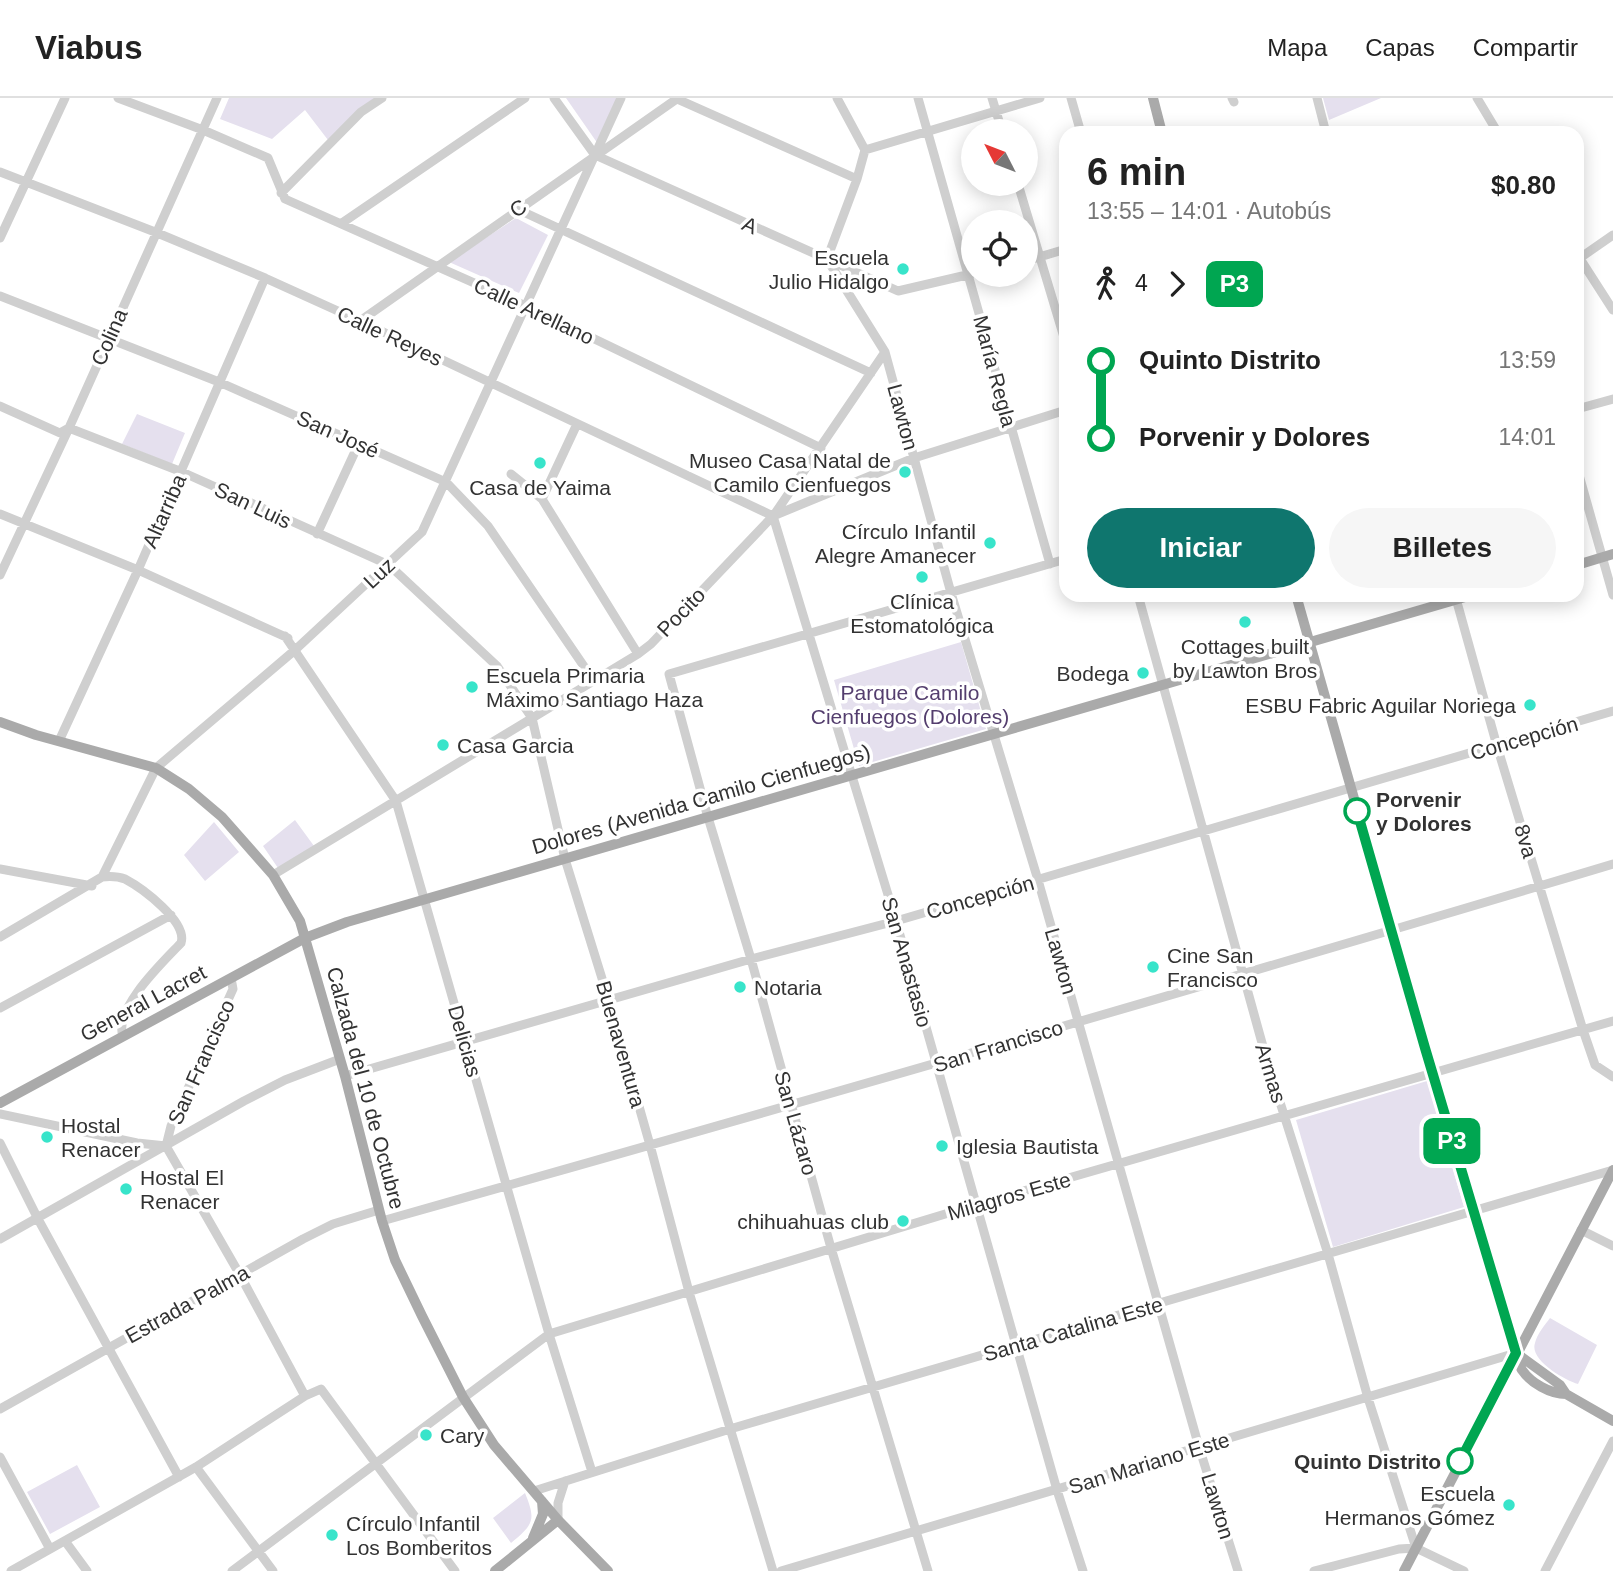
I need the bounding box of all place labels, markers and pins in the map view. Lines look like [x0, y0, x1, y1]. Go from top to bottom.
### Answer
place label: Escuela Julio Hidalgo [769, 246, 889, 293]
marker: Escuela Julio Hidalgo [895, 261, 911, 277]
place label: Museo Casa Natal de Camilo Cienfuegos [689, 449, 891, 496]
marker: Casa de Yaima [532, 455, 548, 471]
marker: Museo Casa Natal de Camilo Cienfuegos [897, 464, 913, 480]
place label: Casa de Yaima [469, 476, 611, 499]
place label: Círculo Infantil Alegre Amanecer [815, 520, 976, 567]
marker: Círculo Infantil Alegre Amanecer [982, 535, 998, 551]
marker: Clínica Estomatológica [914, 569, 930, 585]
place label: Clínica Estomatológica [850, 590, 994, 637]
marker: Cottages built by Lawton Bros [1237, 614, 1253, 630]
place label: Cottages built by Lawton Bros [1173, 635, 1317, 682]
place label: Bodega [1057, 662, 1129, 685]
place label: Escuela Primaria Máximo Santiago Haza [486, 664, 703, 711]
marker: Bodega [1135, 665, 1151, 681]
marker: Escuela Primaria Máximo Santiago Haza [464, 679, 480, 695]
place label: ESBU Fabric Aguilar Noriega [1245, 694, 1516, 717]
marker: ESBU Fabric Aguilar Noriega [1522, 697, 1538, 713]
place label: Casa Garcia [457, 734, 574, 757]
marker: Casa Garcia [435, 737, 451, 753]
place label: Porvenir y Dolores [1376, 788, 1472, 835]
marker: Porvenir y Dolores [1344, 798, 1370, 824]
place label: Cine San Francisco [1167, 944, 1258, 991]
marker: Cine San Francisco [1145, 959, 1161, 975]
place label: Notaria [754, 976, 822, 999]
marker: Notaria [732, 979, 748, 995]
place label: Hostal Renacer [61, 1114, 140, 1161]
marker: Hostal Renacer [39, 1129, 55, 1145]
place label: Iglesia Bautista [956, 1135, 1099, 1158]
marker: Iglesia Bautista [934, 1138, 950, 1154]
place label: Hostal El Renacer [140, 1166, 224, 1213]
marker: Hostal El Renacer [118, 1181, 134, 1197]
place label: chihuahuas club [737, 1210, 889, 1233]
marker: chihuahuas club [895, 1213, 911, 1229]
place label: Cary [440, 1424, 485, 1447]
marker: Cary [418, 1427, 434, 1443]
marker: Quinto Distrito [1447, 1448, 1473, 1474]
place label: Quinto Distrito [1294, 1450, 1441, 1473]
place label: Escuela Hermanos Gómez [1325, 1482, 1495, 1529]
marker: Escuela Hermanos Gómez [1501, 1497, 1517, 1513]
place label: Círculo Infantil Los Bomberitos [346, 1512, 492, 1559]
marker: Círculo Infantil Los Bomberitos [324, 1527, 340, 1543]

